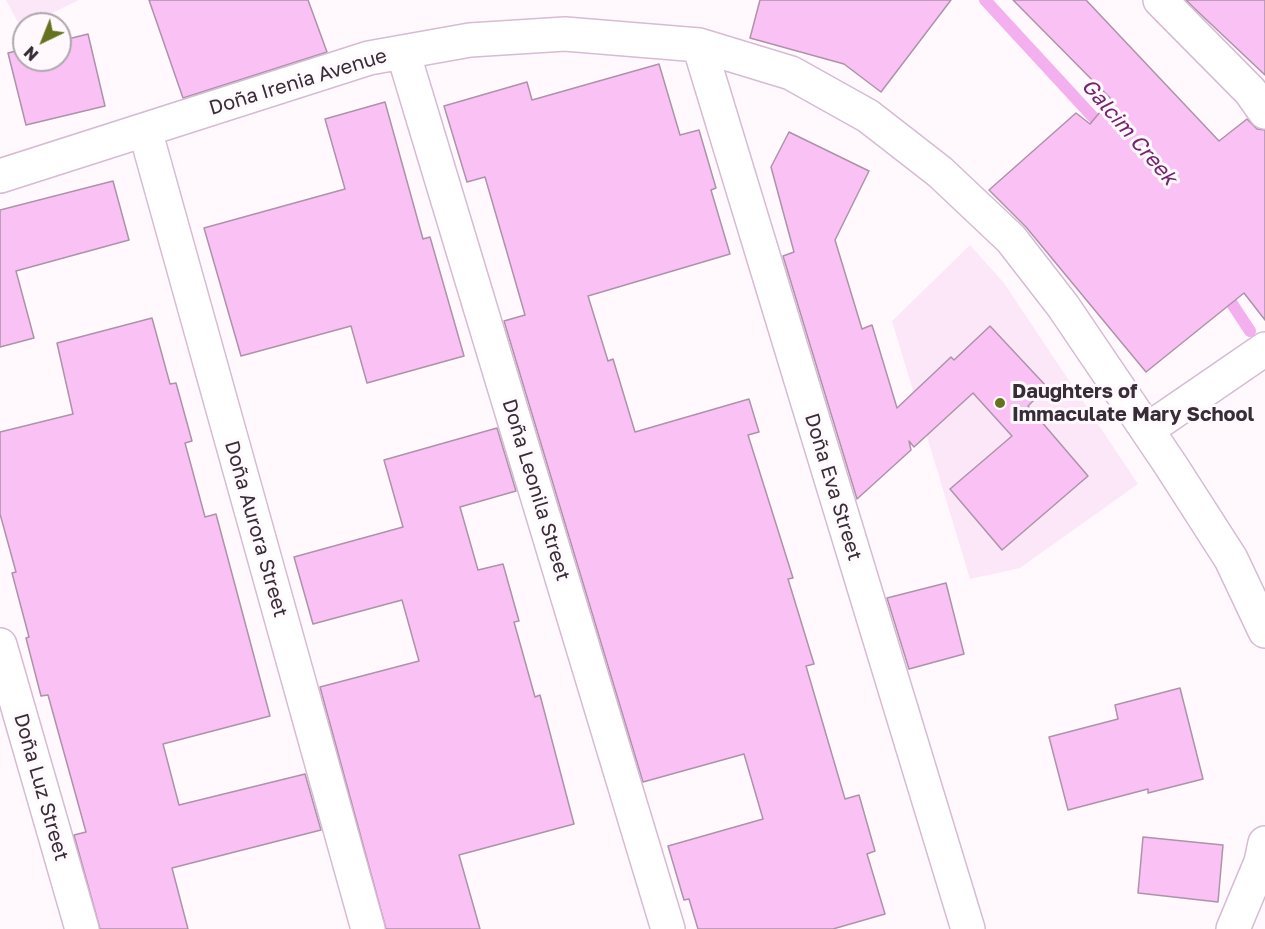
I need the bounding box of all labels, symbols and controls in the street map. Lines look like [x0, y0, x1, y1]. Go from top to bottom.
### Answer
north arrow [12, 12, 72, 72]
text: N [20, 42, 42, 65]
street label: Doña Irenia Avenue [206, 44, 390, 120]
water label: Galcim Creek [1076, 74, 1182, 190]
place label: Daughters of Immaculate Mary School [1012, 380, 1254, 427]
street label: Doña Leonila Street [497, 396, 575, 584]
marker: Daughters of Immaculate Mary School [993, 396, 1007, 410]
street label: Doña Eva Street [799, 410, 867, 564]
street label: Doña Aurora Street [219, 438, 293, 620]
street label: Doña Luz Street [9, 711, 73, 863]

